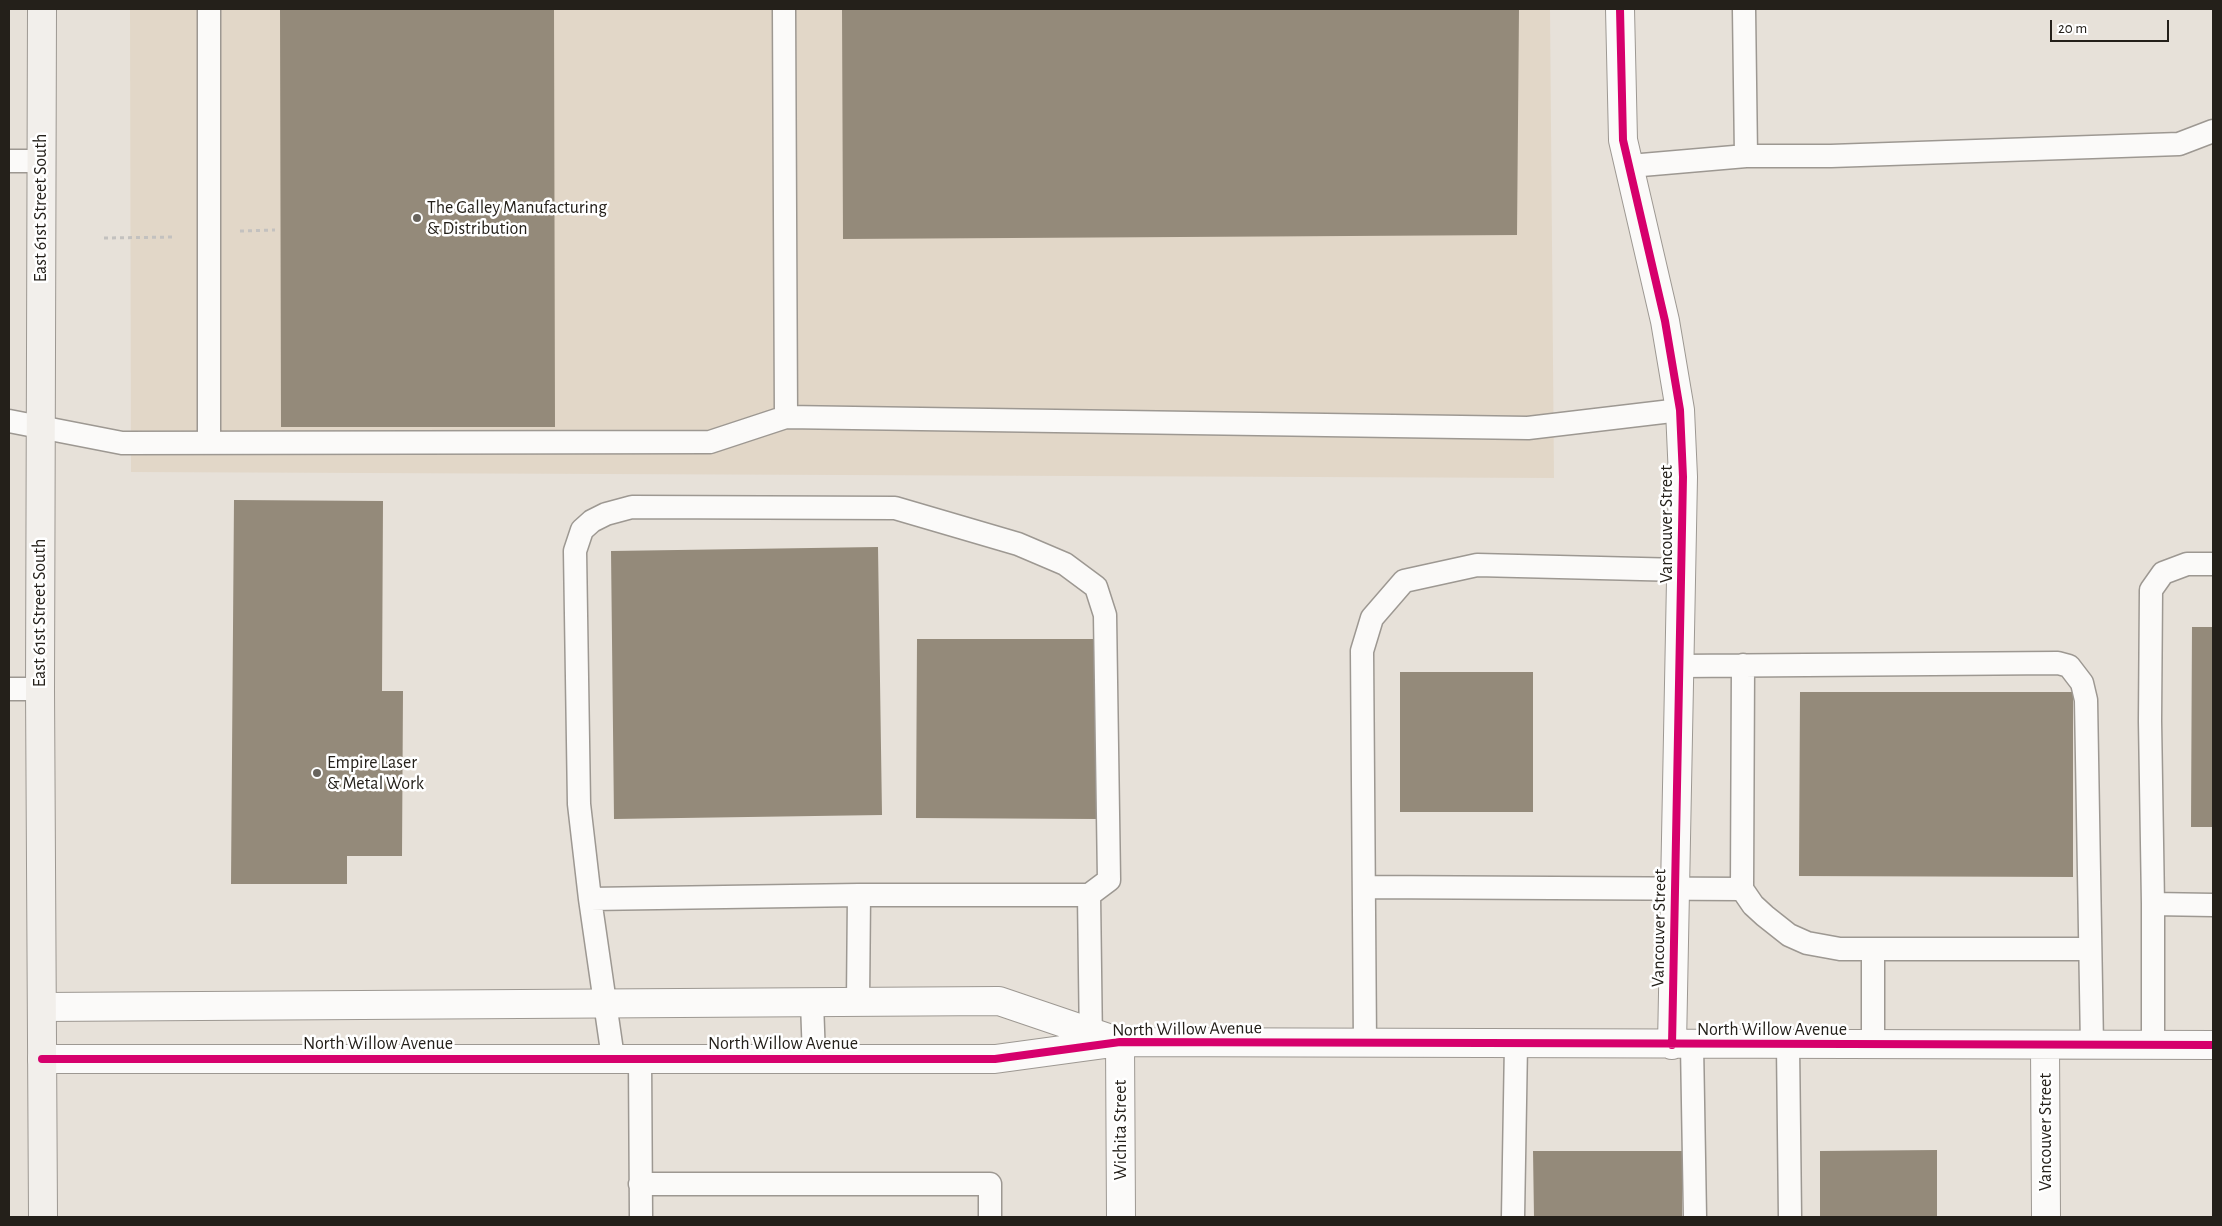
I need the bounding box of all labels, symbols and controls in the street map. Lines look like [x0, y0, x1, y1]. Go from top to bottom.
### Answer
scale bar [2052, 10, 2171, 42]
text: 20 m [2058, 21, 2087, 36]
street label: East 61st Street South [30, 134, 52, 282]
place label: The Galley Manufacturing & Distribution [427, 197, 607, 240]
marker: The Galley Manufacturing & Distribution [411, 212, 423, 224]
street label: Vancouver Street [1656, 465, 1678, 583]
street label: East 61st Street South [29, 539, 51, 687]
place label: Empire Laser & Metal Work [327, 752, 424, 794]
marker: Empire Laser & Metal Work [311, 767, 323, 779]
street label: Vancouver Street [1647, 869, 1671, 987]
street label: North Willow Avenue [1112, 1017, 1262, 1041]
street label: North Willow Avenue [1697, 1019, 1847, 1041]
street label: North Willow Avenue [303, 1033, 453, 1055]
street label: North Willow Avenue [708, 1033, 858, 1055]
street label: Vancouver Street [2035, 1073, 2057, 1191]
street label: Wichita Street [1110, 1080, 1132, 1180]

